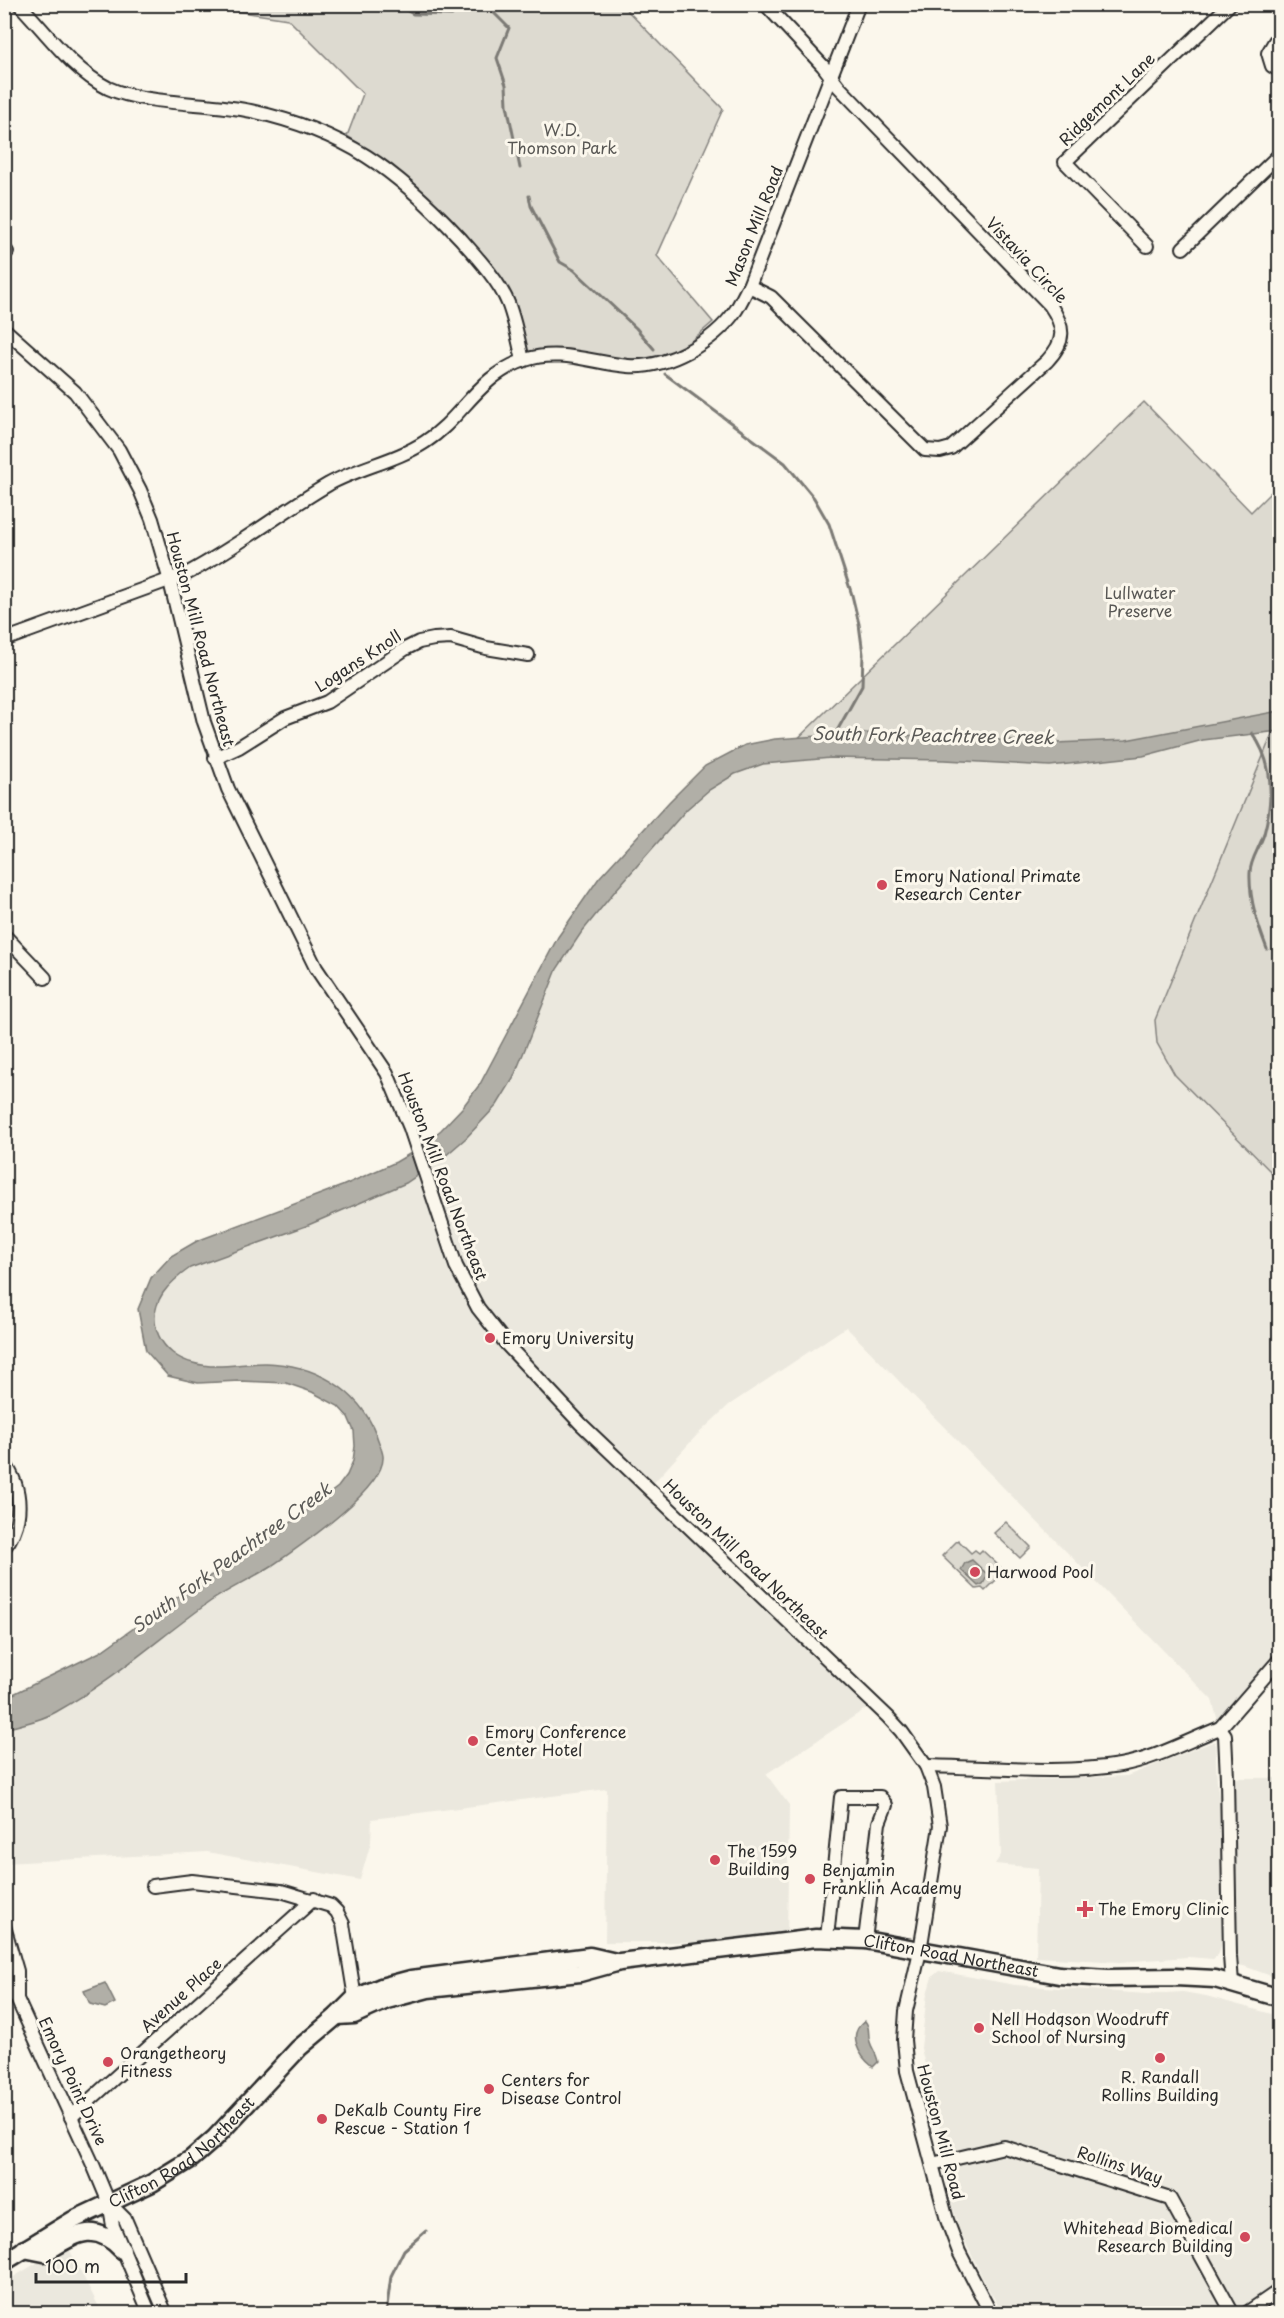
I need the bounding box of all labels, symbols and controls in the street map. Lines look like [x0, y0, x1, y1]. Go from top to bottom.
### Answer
street label: Ridgemont Lane [1053, 46, 1160, 150]
park label: W.D. Thomson Park [507, 117, 617, 159]
street label: Mason Mill Road [718, 162, 788, 289]
street label: Vistavia Circle [981, 211, 1074, 308]
street label: Houston Mill Road Northeast [162, 529, 242, 749]
park label: Lullwater Preserve [1104, 580, 1176, 622]
street label: Logans Knoll [309, 623, 405, 697]
water label: South Fork Peachtree Creek [812, 719, 1055, 750]
place label: Emory National Primate Research Center [894, 863, 1081, 905]
marker: Emory National Primate Research Center [875, 878, 889, 892]
street label: Houston Mill Road Northeast [393, 1068, 495, 1283]
place label: Emory University [502, 1325, 634, 1349]
marker: Emory University [483, 1331, 497, 1345]
street label: Houston Mill Road Northeast [659, 1473, 835, 1644]
water label: South Fork Peachtree Creek [125, 1474, 338, 1639]
place label: Harwood Pool [987, 1559, 1094, 1583]
marker: Harwood Pool [968, 1565, 982, 1579]
place label: Emory Conference Center Hotel [485, 1719, 627, 1761]
marker: Emory Conference Center Hotel [466, 1734, 480, 1748]
place label: The 1599 Building [727, 1838, 797, 1880]
marker: The 1599 Building [708, 1853, 722, 1867]
place label: Benjamin Franklin Academy [822, 1857, 962, 1899]
marker: Benjamin Franklin Academy [803, 1872, 817, 1886]
place label: The Emory Clinic [1098, 1896, 1229, 1920]
marker: The Emory Clinic [1076, 1900, 1094, 1918]
street label: Clifton Road Northeast [862, 1927, 1041, 1982]
street label: Avenue Place [134, 1951, 226, 2037]
place label: Nell Hodgson Woodruff School of Nursing [991, 2006, 1170, 2048]
street label: Emory Point Drive [34, 2012, 114, 2149]
marker: Nell Hodgson Woodruff School of Nursing [972, 2021, 986, 2035]
place label: Orangetheory Fitness [120, 2040, 226, 2082]
marker: R. Randall Rollins Building [1153, 2051, 1167, 2065]
marker: Orangetheory Fitness [101, 2055, 115, 2069]
street label: Houston Mill Road [912, 2061, 972, 2202]
place label: R. Randall Rollins Building [1101, 2064, 1219, 2106]
place label: Centers for Disease Control [501, 2067, 622, 2109]
marker: Centers for Disease Control [482, 2082, 496, 2096]
street label: Clifton Road Northeast [104, 2090, 259, 2213]
place label: DeKalb County Fire Rescue - Station 1 [334, 2097, 481, 2139]
marker: DeKalb County Fire Rescue - Station 1 [315, 2112, 329, 2126]
street label: Rollins Way [1074, 2139, 1166, 2189]
place label: Whitehead Biomedical Research Building [1063, 2215, 1233, 2257]
marker: Whitehead Biomedical Research Building [1238, 2230, 1252, 2244]
scale bar [36, 2246, 186, 2284]
text: 100 m [45, 2252, 100, 2279]

